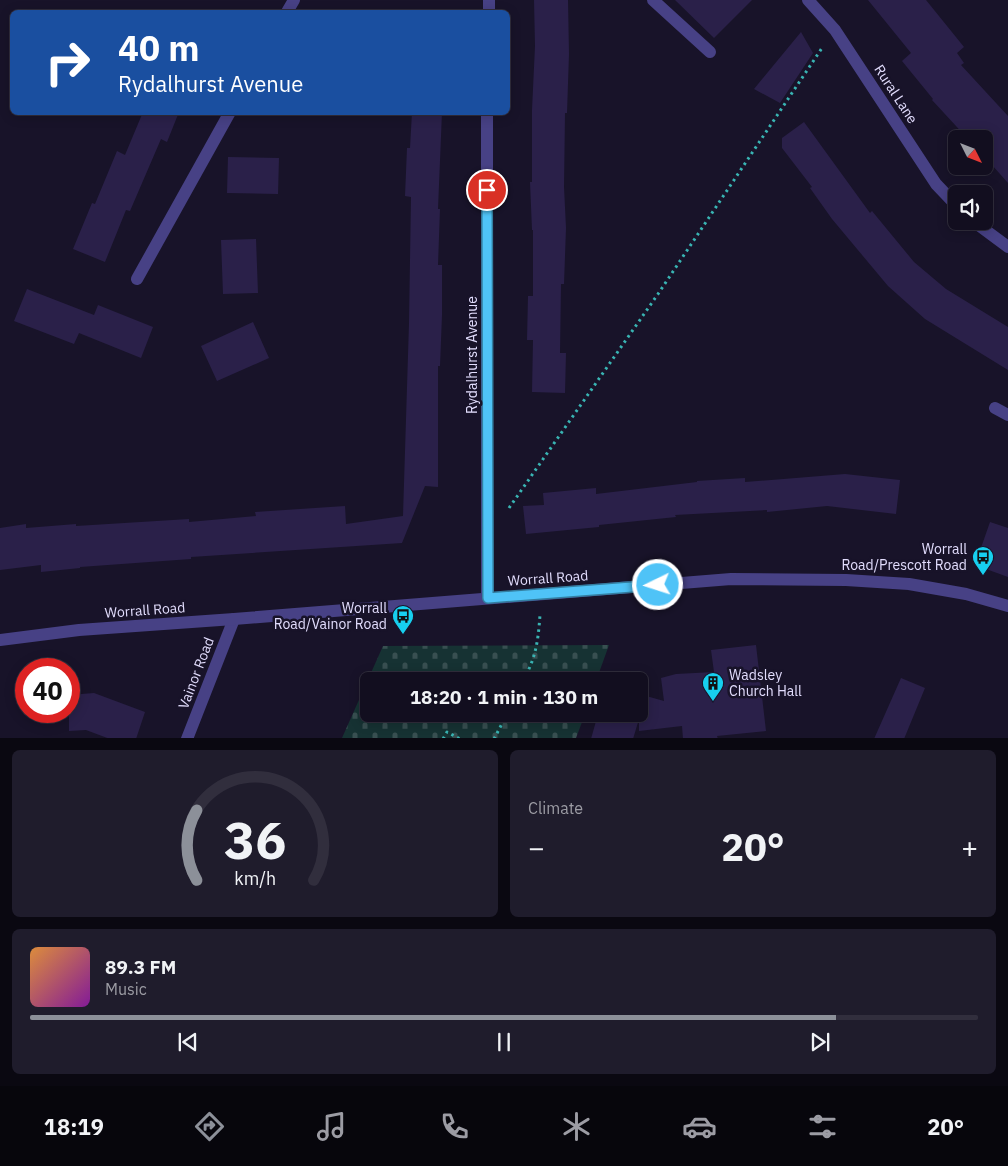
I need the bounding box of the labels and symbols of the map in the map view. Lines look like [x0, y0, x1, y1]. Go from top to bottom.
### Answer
street label: Rural Lane [870, 61, 922, 127]
north arrow [948, 130, 992, 175]
pin [466, 169, 508, 211]
street label: Rydalhurst Avenue [463, 296, 481, 414]
place label: Worrall Road/Prescott Road [842, 540, 967, 574]
bus stop icon: Worrall Road/Prescott Road [971, 545, 995, 576]
position arrow [631, 558, 683, 610]
street label: Worrall Road [507, 566, 589, 590]
street label: Worrall Road [104, 598, 186, 622]
place label: Worrall Road/Vainor Road [274, 599, 387, 633]
bus stop icon: Worrall Road/Vainor Road [391, 604, 415, 635]
street label: Vainor Road [174, 635, 218, 711]
speed limit sign: 40 [15, 658, 80, 723]
place label: Wadsley Church Hall [729, 666, 802, 700]
building icon: Wadsley Church Hall [701, 671, 725, 702]

